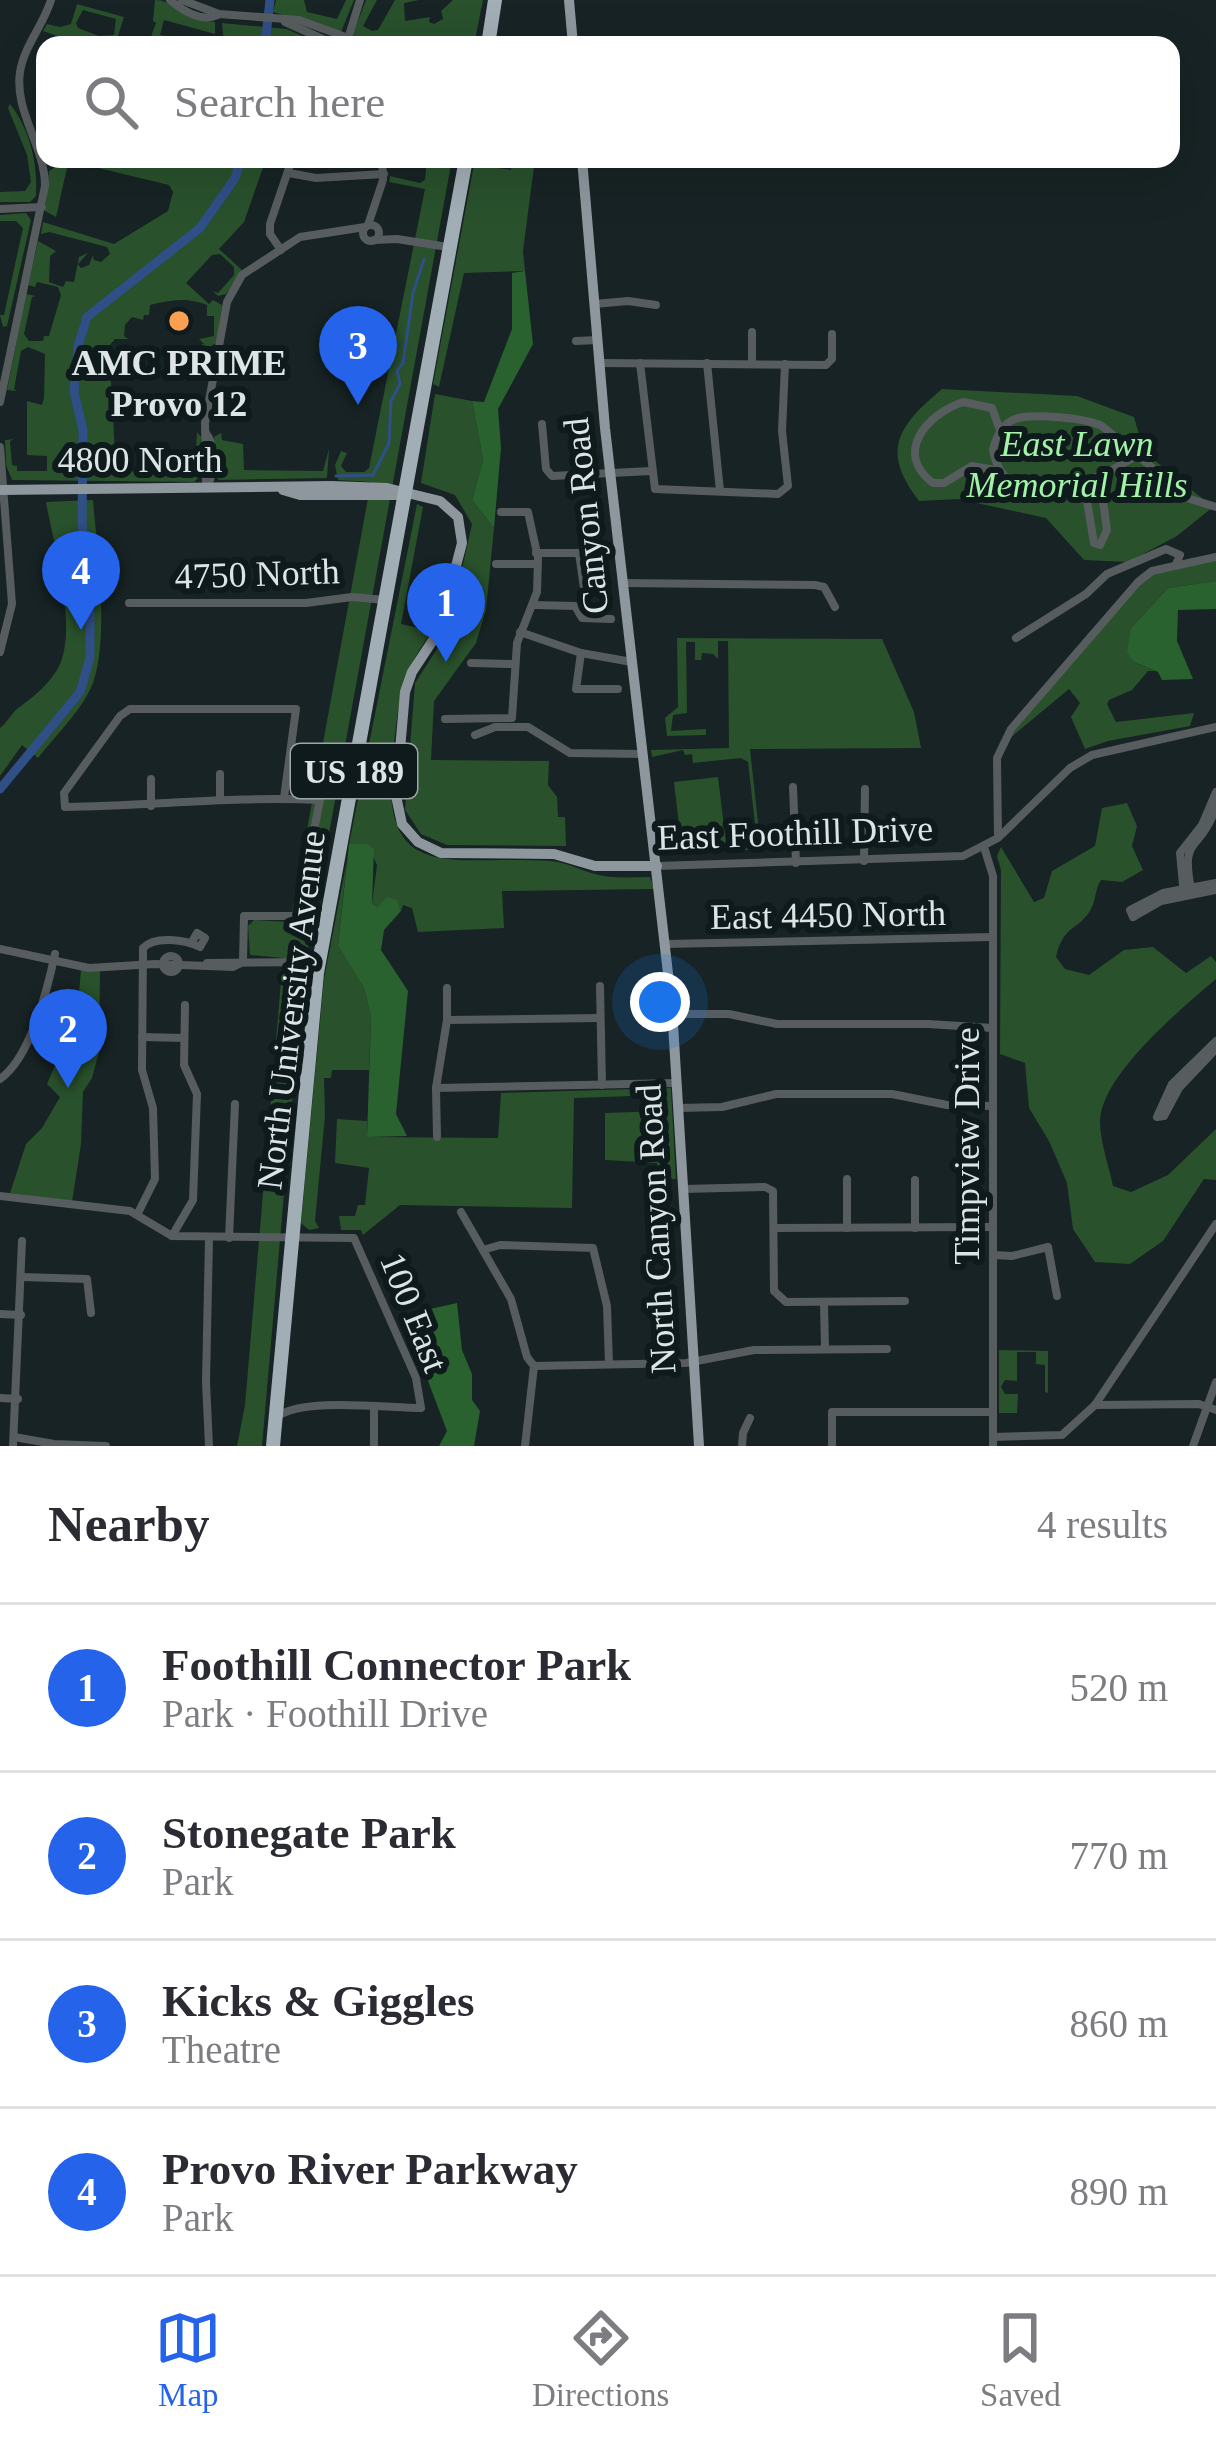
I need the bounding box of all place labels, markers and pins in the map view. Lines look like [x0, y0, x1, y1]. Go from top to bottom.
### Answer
pin: 3 [319, 306, 397, 405]
marker: AMC PRIME Provo 12 [166, 308, 192, 334]
place label: AMC PRIME Provo 12 [72, 343, 286, 424]
pin: 4 [42, 531, 120, 630]
pin: 1 [407, 563, 485, 662]
pin: 2 [29, 989, 107, 1088]

